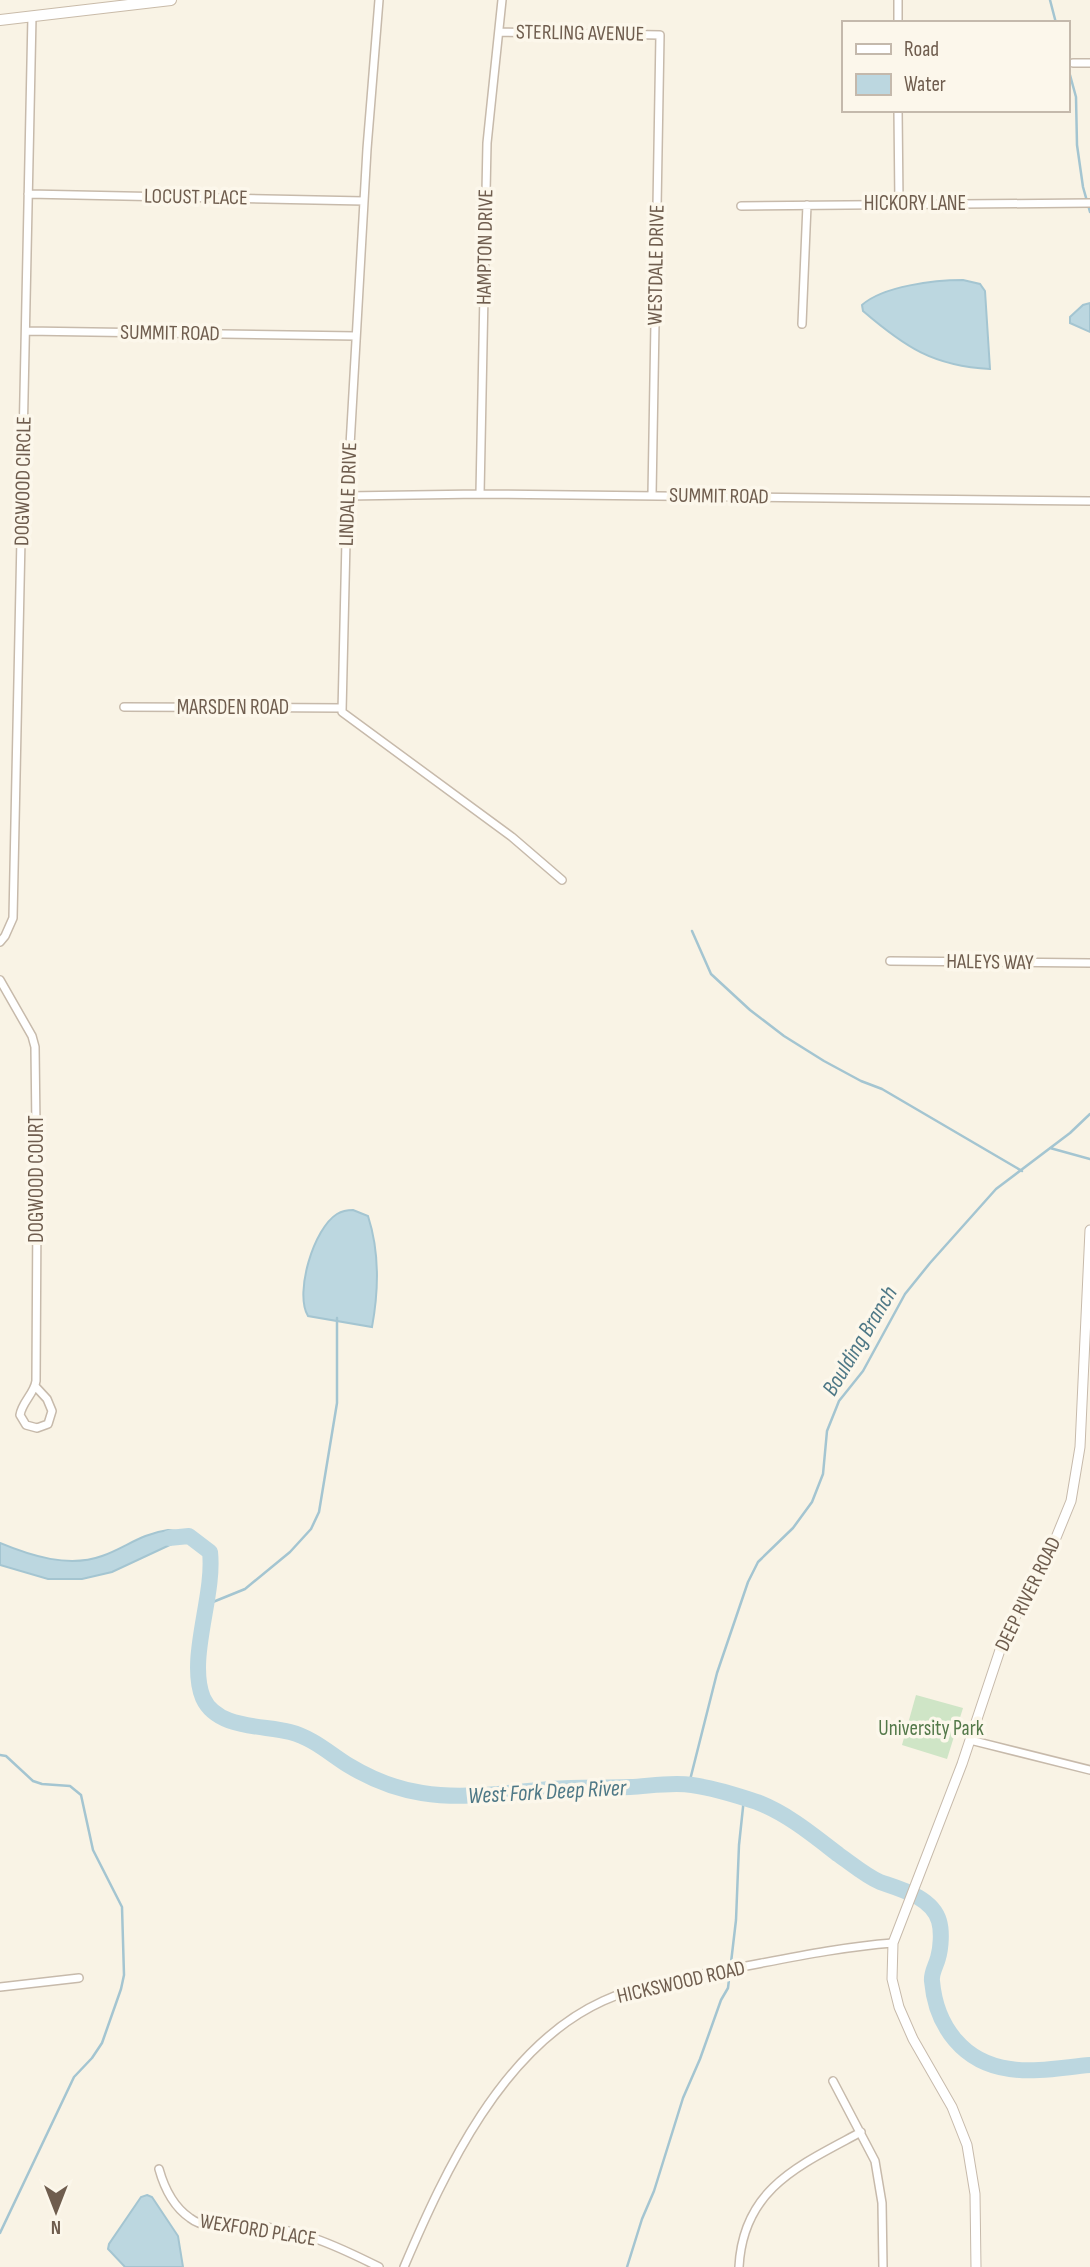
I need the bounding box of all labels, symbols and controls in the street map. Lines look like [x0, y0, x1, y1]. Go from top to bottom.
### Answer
street label: STERLING AVENUE [516, 19, 644, 47]
legend [842, 21, 1069, 112]
text: Road [904, 37, 939, 62]
text: Water [904, 72, 946, 97]
street label: LOCUST PLACE [144, 184, 248, 210]
street label: HAMPTON DRIVE [471, 189, 499, 305]
street label: HICKORY LANE [864, 191, 966, 216]
street label: WESTDALE DRIVE [642, 204, 670, 326]
street label: SUMMIT ROAD [120, 320, 220, 346]
street label: DOGWOOD CIRCLE [9, 416, 37, 546]
street label: LINDALE DRIVE [334, 442, 362, 546]
street label: SUMMIT ROAD [669, 483, 769, 509]
street label: MARSDEN ROAD [177, 695, 289, 720]
street label: HALEYS WAY [946, 949, 1034, 975]
street label: DOGWOOD COURT [24, 1115, 49, 1243]
water label: Boulding Branch [816, 1281, 904, 1401]
street label: DEEP RIVER ROAD [990, 1533, 1066, 1655]
park label: University Park [878, 1716, 984, 1741]
water label: West Fork Deep River [467, 1774, 628, 1810]
street label: HICKSWOOD ROAD [615, 1955, 747, 2009]
north arrow [21, 2176, 91, 2246]
street label: WEXFORD PLACE [198, 2208, 318, 2252]
text: N [51, 2215, 61, 2238]

